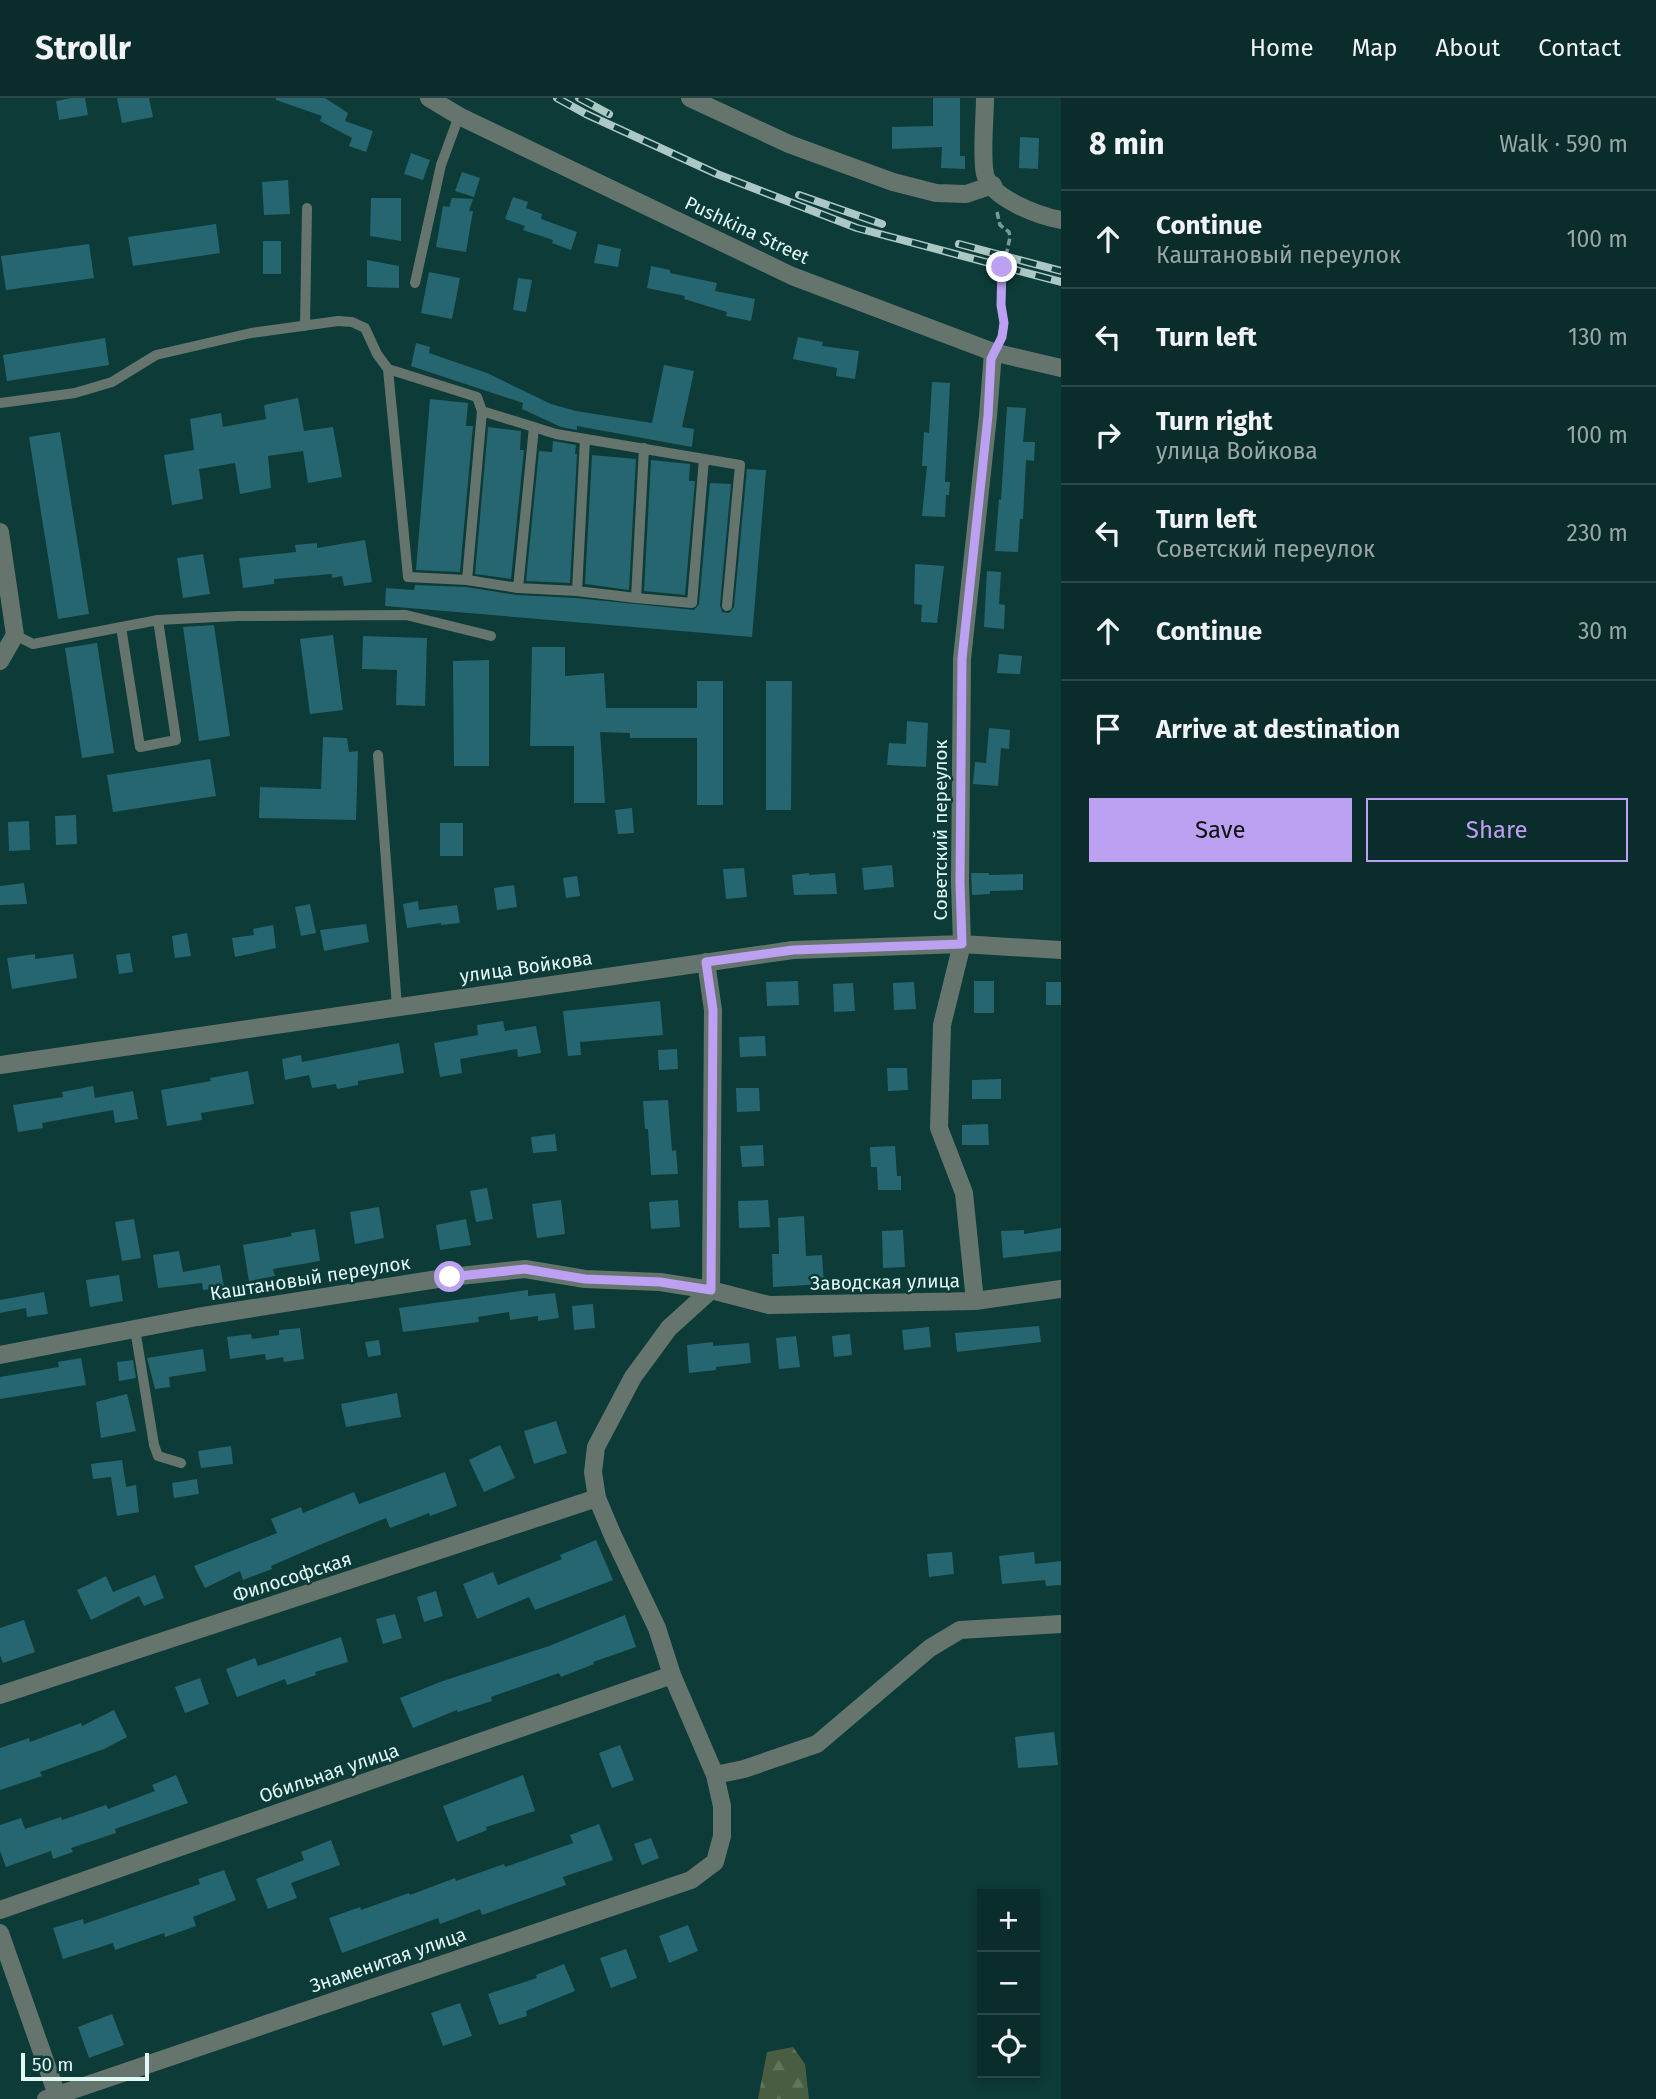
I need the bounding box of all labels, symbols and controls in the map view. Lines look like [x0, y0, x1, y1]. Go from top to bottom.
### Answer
text: Strollr [35, 28, 131, 68]
text: Home [1250, 34, 1314, 62]
text: Map [1352, 34, 1398, 62]
text: About [1436, 34, 1500, 62]
text: Contact [1538, 34, 1621, 62]
text: 8 min [1089, 126, 1165, 162]
text: Walk · 590 m [1499, 130, 1628, 158]
street label: Pushkina Street [681, 191, 813, 269]
text: Continue [1156, 210, 1262, 241]
icon: ahead [1089, 220, 1127, 258]
text: 100 m [1567, 225, 1628, 253]
text: Каштановый переулок [1156, 241, 1401, 269]
route end [986, 251, 1017, 282]
icon: left [1089, 318, 1127, 356]
text: Turn left [1156, 322, 1257, 353]
text: 130 m [1568, 323, 1628, 351]
text: Turn right [1156, 406, 1273, 437]
icon: right [1089, 416, 1127, 454]
text: 100 m [1567, 421, 1628, 449]
text: улица Войкова [1156, 437, 1318, 465]
text: Turn left [1156, 504, 1257, 535]
icon: left [1089, 514, 1127, 552]
text: 230 m [1567, 519, 1628, 547]
text: Советский переулок [1156, 535, 1375, 563]
icon: ahead [1089, 612, 1127, 650]
text: Continue [1156, 616, 1262, 647]
text: 30 m [1578, 617, 1628, 645]
icon: arrive [1089, 710, 1127, 748]
text: Arrive at destination [1156, 714, 1400, 745]
street label: Советский переулок [929, 739, 952, 920]
button: Save [1089, 798, 1352, 862]
button: Share [1366, 798, 1628, 862]
street label: улица Войкова [458, 946, 594, 988]
street label: Каштановый переулок [208, 1251, 412, 1305]
route start [434, 1261, 465, 1292]
street label: Заводская улица [810, 1269, 960, 1295]
street label: Философская [230, 1547, 354, 1607]
street label: Обильная улица [256, 1738, 402, 1808]
map controls [977, 1889, 1040, 2078]
button: + [977, 1889, 1040, 1952]
street label: Знаменитая улица [307, 1922, 469, 1998]
button: − [977, 1952, 1040, 2015]
button: locate [977, 2015, 1040, 2078]
scale bar [21, 2050, 149, 2082]
text: 50 m [32, 2053, 73, 2076]

